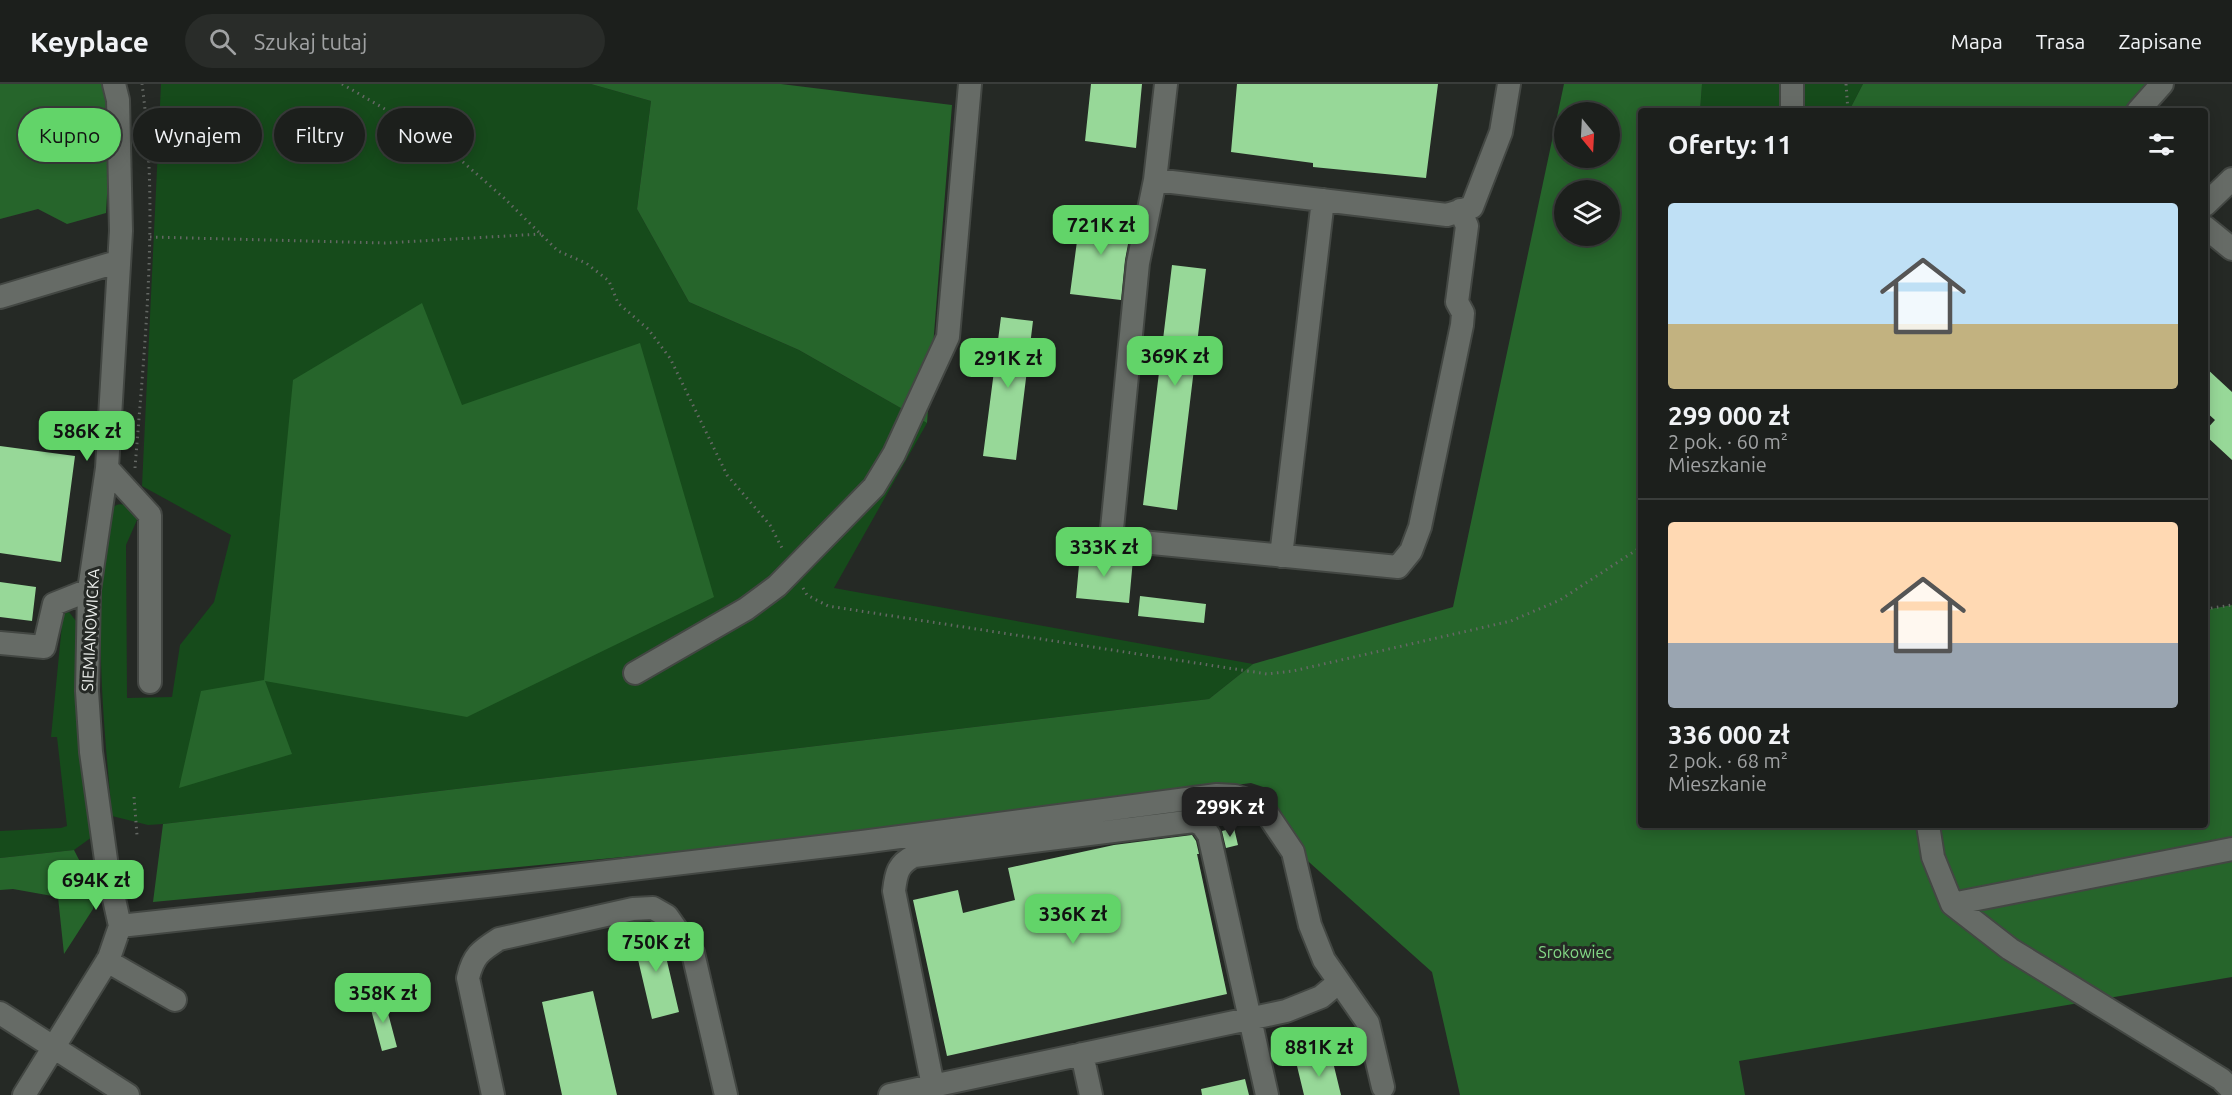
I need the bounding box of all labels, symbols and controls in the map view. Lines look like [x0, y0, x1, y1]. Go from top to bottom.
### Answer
search box [185, 14, 605, 68]
icon: search [206, 25, 239, 58]
text: Keyplace [30, 26, 149, 57]
text: Szukaj tutaj [254, 29, 367, 54]
text: Mapa [1951, 29, 2003, 53]
text: Trasa [2036, 29, 2085, 53]
text: Zapisane [2118, 29, 2202, 53]
north arrow [1554, 102, 1620, 168]
map controls [1554, 102, 1620, 246]
chip: Kupno [18, 108, 121, 162]
chip: Wynajem [133, 108, 262, 162]
chip: Filtry [274, 108, 365, 162]
chip: Nowe [377, 108, 474, 162]
icon: filters [2145, 128, 2178, 161]
text: Oferty: 11 [1668, 130, 1792, 159]
button: layers [1554, 180, 1620, 246]
pin: 721K zł [1046, 205, 1156, 256]
text: 721K zł [1067, 213, 1135, 236]
icon: home [1869, 242, 1977, 350]
pin: 369K zł [1120, 336, 1230, 387]
pin: 291K zł [953, 338, 1063, 389]
text: 369K zł [1141, 344, 1209, 367]
text: 291K zł [974, 346, 1042, 369]
text: 299 000 zł [1668, 401, 1790, 430]
pin: 586K zł [32, 411, 142, 462]
text: 586K zł [53, 419, 121, 442]
text: 2 pok. · 60 m² [1668, 430, 1788, 453]
text: Mieszkanie [1668, 453, 1767, 476]
pin: 333K zł [1049, 527, 1159, 578]
text: 333K zł [1070, 535, 1138, 558]
icon: home [1869, 561, 1977, 669]
street label: SIEMIANOWICKA [78, 567, 102, 692]
text: 336 000 zł [1668, 720, 1790, 749]
text: 2 pok. · 68 m² [1668, 749, 1788, 772]
text: Mieszkanie [1668, 772, 1767, 795]
pin: 299K zł [1175, 787, 1285, 838]
text: 299K zł [1196, 795, 1264, 818]
pin: 694K zł [41, 860, 151, 911]
text: 694K zł [62, 868, 130, 891]
pin: 336K zł [1018, 894, 1128, 945]
text: 336K zł [1039, 902, 1107, 925]
pin: 750K zł [601, 922, 711, 973]
text: 750K zł [622, 930, 690, 953]
park label: Srokowiec [1538, 943, 1612, 961]
pin: 358K zł [328, 973, 438, 1024]
text: 358K zł [349, 981, 417, 1004]
pin: 881K zł [1264, 1027, 1374, 1078]
text: 881K zł [1285, 1035, 1353, 1058]

